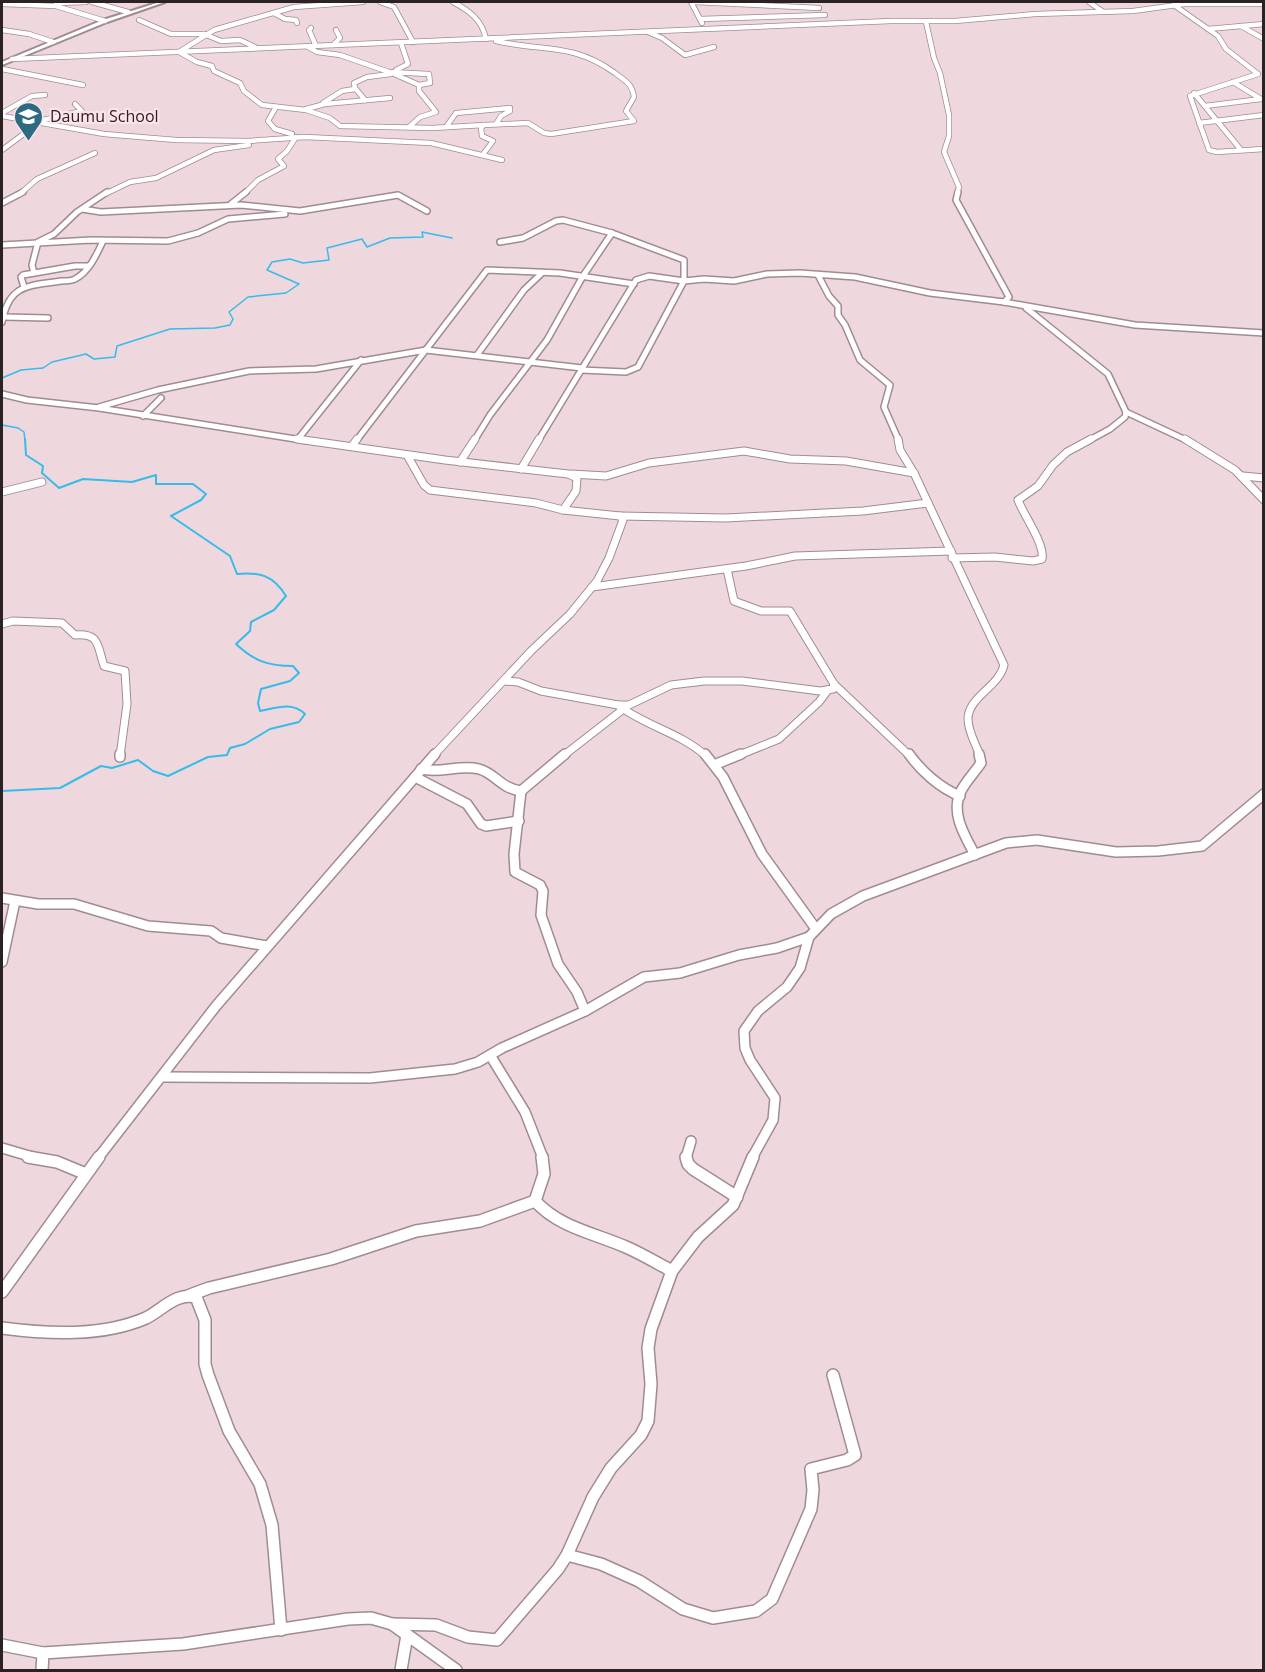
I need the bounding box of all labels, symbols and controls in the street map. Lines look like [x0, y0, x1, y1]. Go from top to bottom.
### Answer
school or university icon: Daumu School [13, 100, 45, 142]
place label: Daumu School [50, 105, 159, 127]

